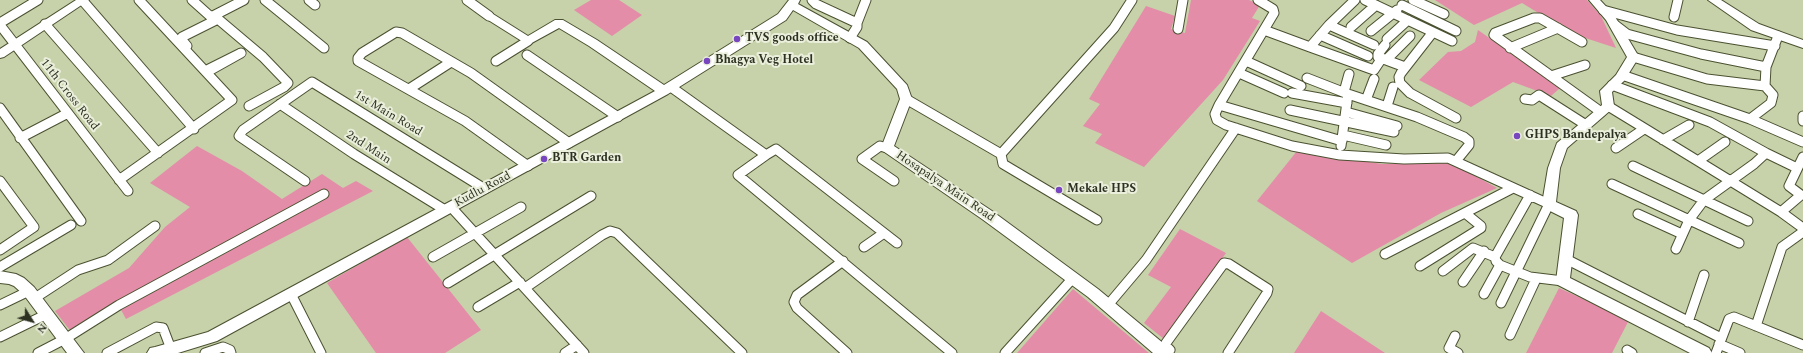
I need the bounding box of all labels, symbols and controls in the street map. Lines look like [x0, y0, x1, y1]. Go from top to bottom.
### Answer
place label: TVS goods office [745, 32, 839, 46]
marker: TVS goods office [732, 34, 742, 44]
place label: Bhagya Veg Hotel [715, 54, 813, 68]
street label: 11th Cross Road [37, 56, 101, 134]
marker: Bhagya Veg Hotel [702, 56, 712, 66]
street label: 1st Main Road [352, 88, 424, 140]
street label: 2nd Main [343, 128, 393, 168]
place label: GHPS Bandepalya [1525, 129, 1626, 143]
marker: GHPS Bandepalya [1512, 131, 1522, 141]
street label: Hosapalya Main Road [893, 149, 997, 225]
place label: BTR Garden [552, 152, 621, 166]
marker: BTR Garden [539, 154, 549, 164]
street label: Kudlu Road [452, 169, 514, 211]
place label: Mekale HPS [1067, 183, 1136, 197]
marker: Mekale HPS [1054, 185, 1064, 195]
north arrow [12, 301, 52, 341]
text: N [32, 320, 51, 337]

